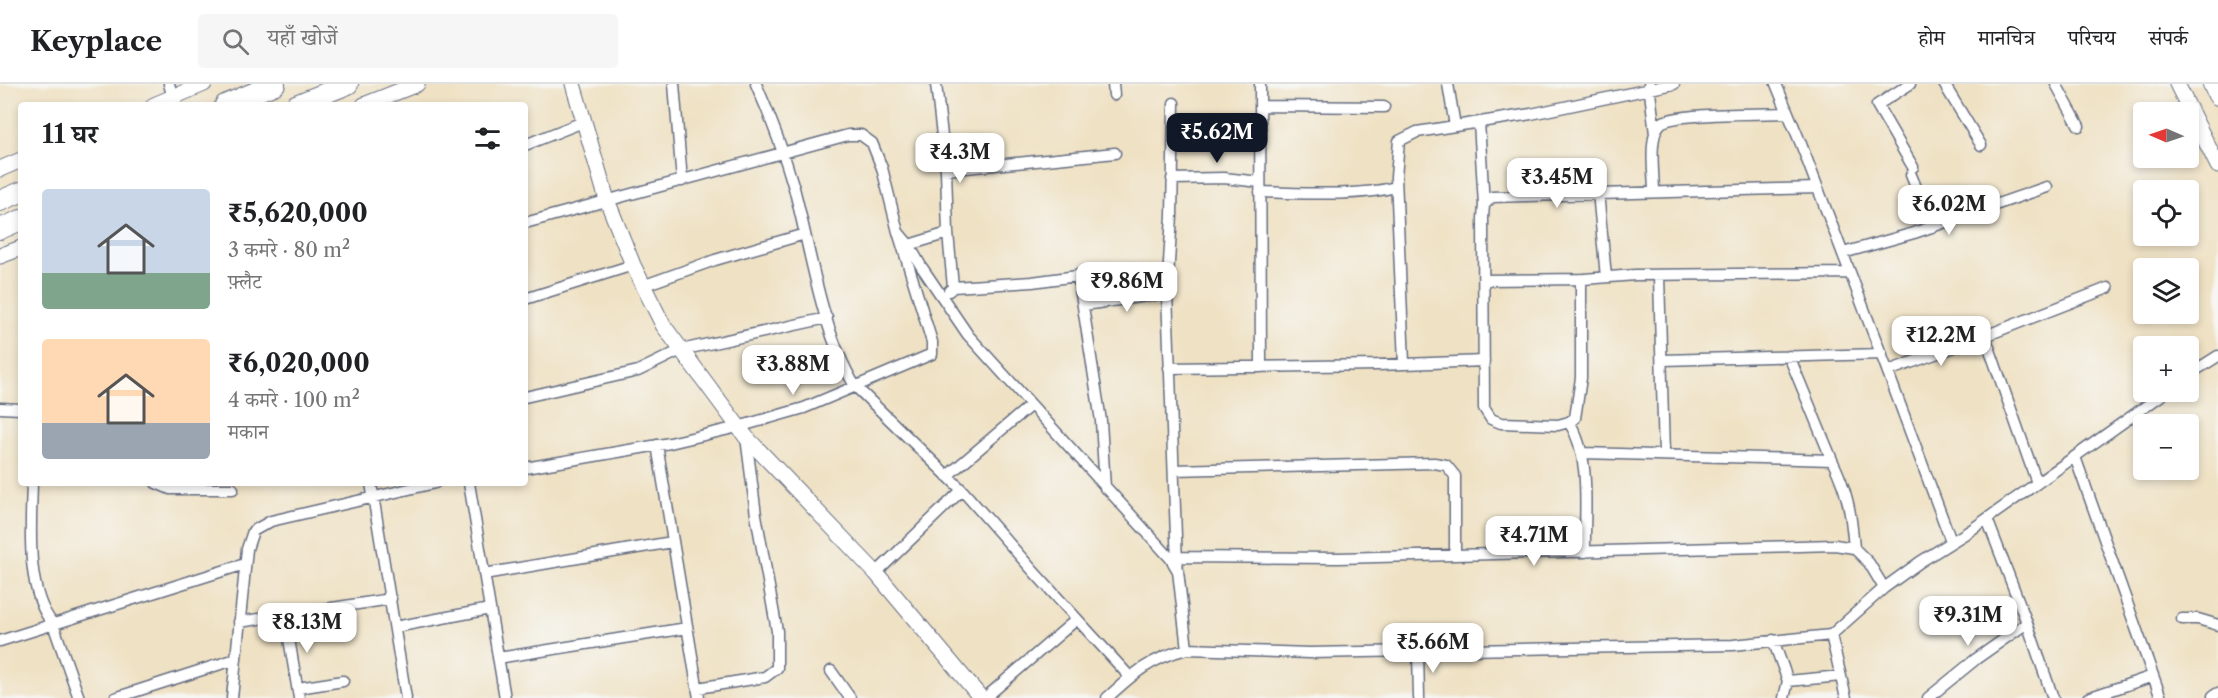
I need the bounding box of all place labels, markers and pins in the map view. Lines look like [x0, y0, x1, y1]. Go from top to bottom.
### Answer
pin: ₹5.62M [1168, 113, 1266, 164]
pin: ₹4.3M [918, 133, 1002, 184]
pin: ₹3.45M [1508, 158, 1606, 209]
pin: ₹6.02M [1900, 185, 1998, 236]
pin: ₹9.86M [1078, 262, 1176, 313]
pin: ₹12.2M [1892, 316, 1990, 367]
pin: ₹3.88M [744, 345, 842, 396]
pin: ₹4.71M [1485, 516, 1583, 567]
pin: ₹9.31M [1919, 596, 2017, 647]
pin: ₹8.13M [258, 603, 356, 654]
pin: ₹5.66M [1384, 623, 1482, 674]

